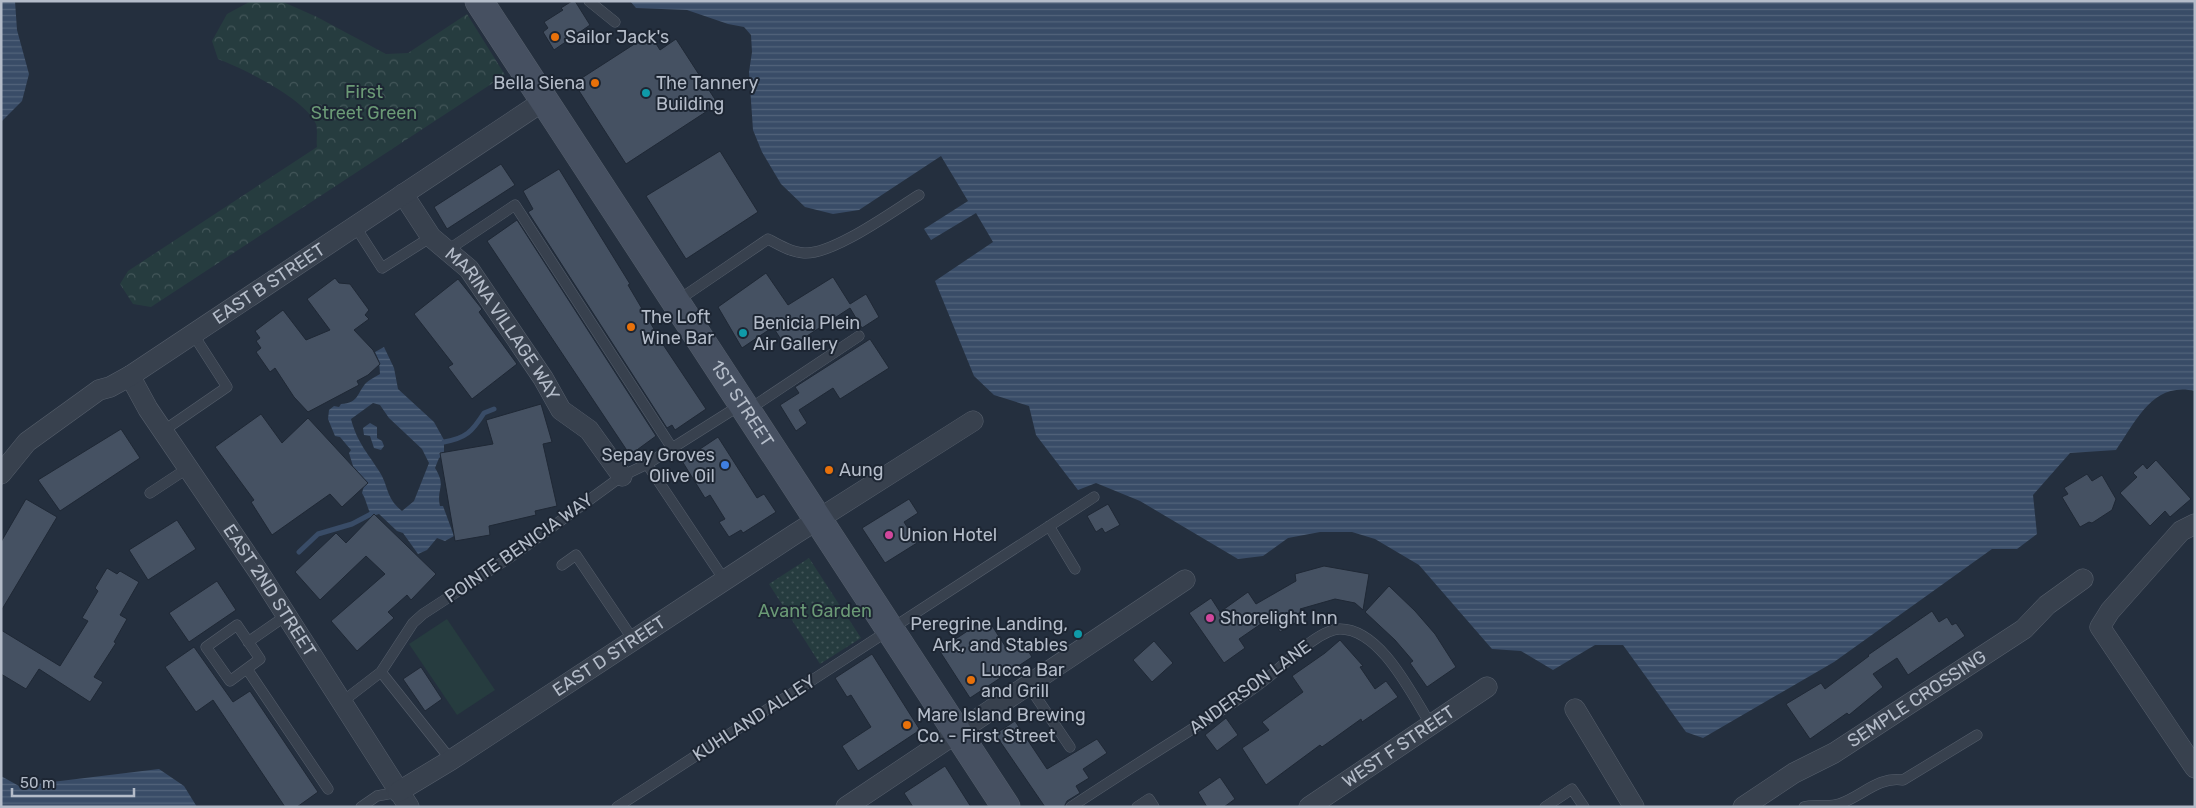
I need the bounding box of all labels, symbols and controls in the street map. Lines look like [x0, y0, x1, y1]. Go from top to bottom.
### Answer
place label: Sailor Jack's [565, 26, 669, 48]
marker: Sailor Jack's [549, 31, 561, 43]
place label: Bella Siena [493, 72, 585, 94]
place label: The Tannery Building [656, 72, 758, 115]
marker: Bella Siena [589, 77, 601, 89]
park label: First Street Green [311, 81, 417, 124]
marker: The Tannery Building [640, 87, 652, 99]
street label: EAST B STREET [208, 238, 329, 329]
street label: MARINA VILLAGE WAY [441, 243, 565, 405]
place label: The Loft Wine Bar [641, 306, 714, 349]
place label: Benicia Plein Air Gallery [753, 312, 860, 355]
marker: The Loft Wine Bar [625, 321, 637, 333]
marker: Benicia Plein Air Gallery [737, 327, 749, 339]
street label: 1ST STREET [706, 356, 778, 451]
place label: Sepay Groves Olive Oil [602, 444, 715, 487]
marker: Sepay Groves Olive Oil [719, 459, 731, 471]
place label: Aung [839, 459, 883, 481]
marker: Aung [823, 464, 835, 476]
street label: POINTE BENICIA WAY [441, 488, 598, 608]
street label: EAST 2ND STREET [218, 520, 321, 661]
place label: Union Hotel [899, 524, 997, 546]
marker: Union Hotel [883, 529, 895, 541]
park label: Avant Garden [758, 600, 872, 622]
place label: Shorelight Inn [1220, 607, 1338, 629]
street label: EAST D STREET [548, 611, 670, 701]
marker: Shorelight Inn [1204, 612, 1216, 624]
place label: Peregrine Landing, Ark, and Stables [910, 613, 1068, 656]
marker: Peregrine Landing, Ark, and Stables [1072, 628, 1084, 640]
street label: ANDERSON LANE [1185, 635, 1315, 739]
street label: SEMPLE CROSSING [1843, 646, 1991, 752]
place label: Lucca Bar and Grill [981, 659, 1065, 702]
street label: KUHLAND ALLEY [688, 670, 820, 766]
marker: Lucca Bar and Grill [965, 674, 977, 686]
street label: WEST F STREET [1338, 701, 1459, 792]
place label: Mare Island Brewing Co. - First Street [917, 704, 1086, 747]
marker: Mare Island Brewing Co. - First Street [901, 719, 913, 731]
scale bar [12, 766, 135, 798]
text: 50 m [20, 774, 55, 792]

